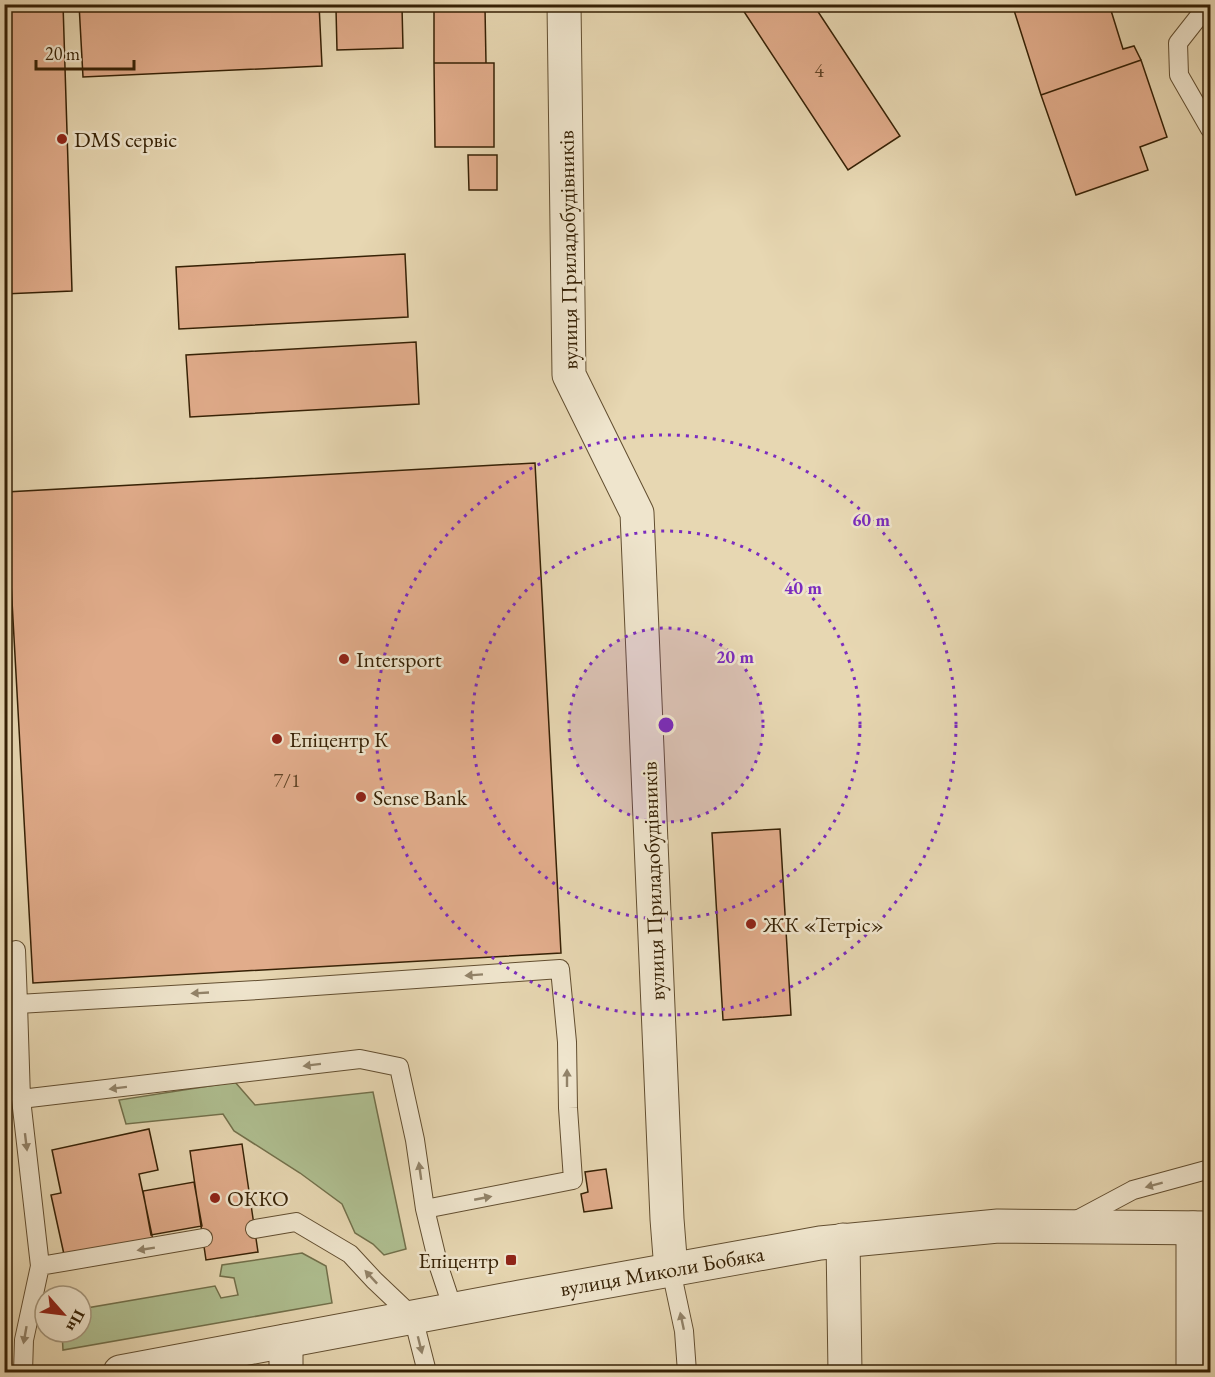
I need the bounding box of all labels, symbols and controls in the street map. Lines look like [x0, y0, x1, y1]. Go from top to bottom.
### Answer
scale bar [36, 33, 134, 71]
text: 20 m [45, 42, 80, 65]
house number: 4 [814, 57, 824, 83]
place label: DMS сервіс [74, 125, 177, 154]
street label: вулиця Приладобудівників [551, 130, 585, 370]
marker: DMS сервіс [55, 132, 69, 146]
text: 60 m [852, 508, 890, 531]
text: 40 m [784, 576, 822, 599]
place label: Intersport [356, 645, 442, 674]
text: 20 m [716, 645, 754, 668]
marker: Intersport [337, 652, 351, 666]
centre of rings [656, 715, 676, 735]
place label: Епіцентр К [289, 725, 389, 754]
marker: Епіцентр К [270, 732, 284, 746]
street label: вулиця Приладобудівників [634, 761, 672, 1001]
house number: 7/1 [273, 767, 301, 793]
place label: Sense Bank [373, 783, 468, 812]
marker: Sense Bank [354, 790, 368, 804]
place label: ЖК «Тетріс» [762, 910, 884, 939]
marker: ЖК «Тетріс» [744, 917, 758, 931]
one-way arrow [464, 970, 483, 980]
one-way arrow [190, 989, 209, 998]
one-way arrow [302, 1060, 321, 1070]
one-way arrow [562, 1068, 572, 1087]
one-way arrow [109, 1083, 128, 1092]
one-way arrow [21, 1133, 31, 1152]
one-way arrow [415, 1162, 424, 1181]
one-way arrow [1145, 1180, 1163, 1190]
place label: ОККО [227, 1184, 289, 1213]
marker: ОККО [208, 1191, 222, 1205]
one-way arrow [473, 1193, 492, 1202]
street label: вулиця Миколи Бобяка [558, 1239, 767, 1303]
one-way arrow [136, 1244, 155, 1253]
place label: Епіцентр [418, 1246, 499, 1275]
marker: Епіцентр [504, 1253, 518, 1267]
one-way arrow [364, 1269, 378, 1284]
north arrow [33, 1284, 93, 1344]
text: Пн [61, 1306, 90, 1335]
one-way arrow [677, 1311, 686, 1330]
one-way arrow [20, 1326, 29, 1345]
one-way arrow [416, 1336, 426, 1354]

